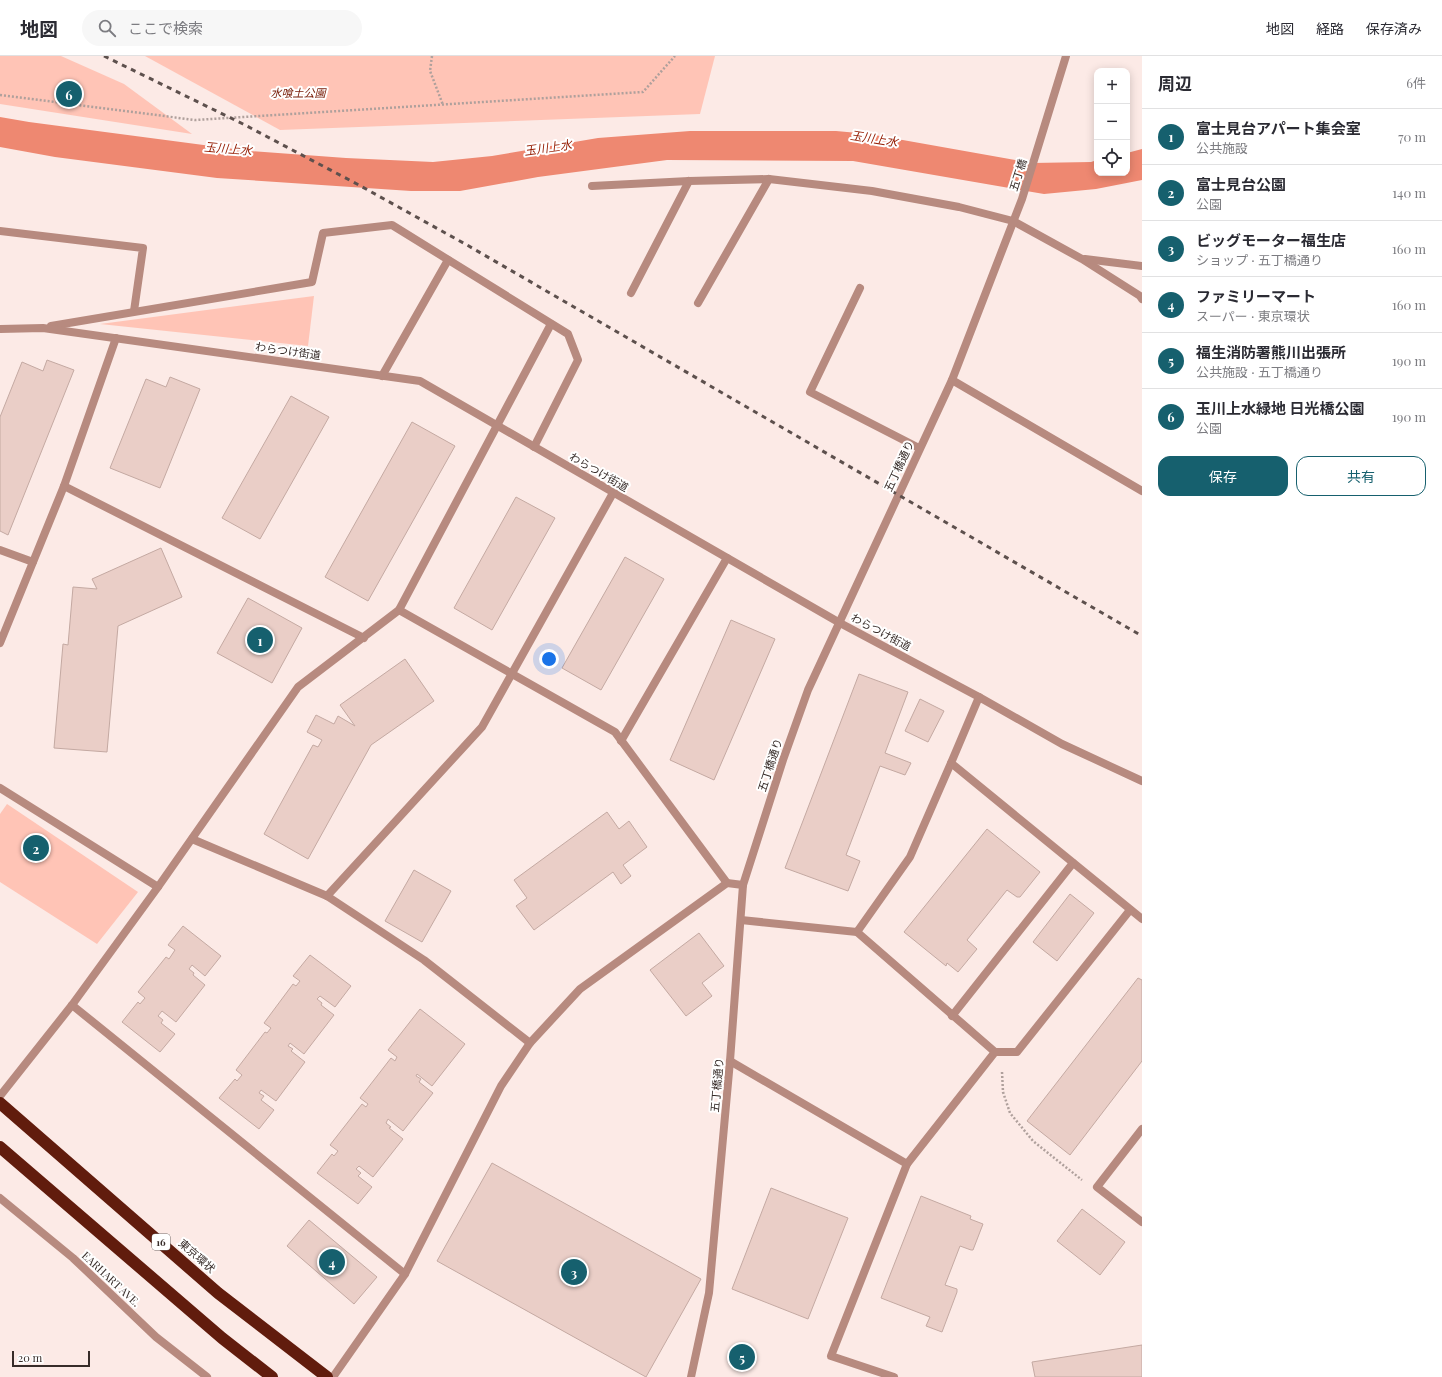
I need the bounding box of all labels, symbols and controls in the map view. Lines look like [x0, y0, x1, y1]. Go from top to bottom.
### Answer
search box [82, 10, 362, 46]
text: 地図 [20, 15, 58, 41]
icon: search [96, 17, 118, 39]
text: ここで検索 [128, 18, 203, 38]
text: 地図 [1266, 19, 1294, 38]
text: 経路 [1316, 19, 1344, 38]
text: 保存済み [1366, 19, 1422, 38]
map controls [1094, 68, 1130, 176]
button: + [1094, 68, 1130, 104]
text: 周辺 [1158, 72, 1192, 94]
text: 6件 [1406, 74, 1426, 91]
pin: 6 [56, 79, 82, 109]
park label: 水喰土公園 [271, 85, 327, 100]
button: − [1094, 104, 1130, 140]
text: 富士見台アパート集会室 [1196, 118, 1361, 138]
water label: 玉川上水 [849, 126, 901, 150]
text: 1 [1169, 128, 1173, 145]
text: 70 m [1398, 128, 1426, 145]
water label: 玉川上水 [523, 135, 575, 158]
water label: 玉川上水 [203, 138, 255, 158]
text: 公共施設 [1196, 139, 1248, 156]
button: locate [1094, 140, 1130, 176]
street label: 五丁橋 [1005, 157, 1030, 193]
text: 富士見台公園 [1196, 174, 1286, 194]
text: 2 [1168, 184, 1174, 201]
text: 140 m [1392, 184, 1426, 201]
text: 公園 [1196, 195, 1222, 212]
text: ビッグモーター福生店 [1196, 230, 1346, 250]
text: 3 [1168, 240, 1174, 257]
text: 160 m [1392, 240, 1426, 257]
text: ショップ · 五丁橋通り [1196, 251, 1323, 268]
text: ファミリーマート [1196, 286, 1316, 306]
text: 4 [1168, 296, 1174, 313]
text: 160 m [1392, 296, 1426, 313]
text: スーパー · 東京環状 [1196, 307, 1310, 324]
street label: わらつけ街道 [254, 338, 322, 363]
text: 福生消防署熊川出張所 [1196, 342, 1346, 362]
text: 5 [1168, 352, 1174, 369]
text: 190 m [1392, 352, 1426, 369]
text: 公共施設 · 五丁橋通り [1196, 363, 1323, 380]
text: 玉川上水緑地 日光橋公園 [1196, 398, 1365, 418]
text: 6 [1167, 408, 1175, 425]
text: 190 m [1392, 408, 1426, 425]
text: 公園 [1196, 419, 1222, 436]
street label: 五丁橋通り [880, 438, 917, 494]
street label: わらつけ街道 [567, 449, 632, 495]
button: 保存 [1158, 456, 1288, 496]
button: 共有 [1296, 456, 1426, 496]
street label: わらつけ街道 [849, 609, 914, 654]
pin: 1 [247, 625, 273, 655]
your location [539, 649, 559, 669]
street label: 五丁橋通り [754, 736, 785, 793]
pin: 2 [23, 833, 49, 863]
street label: 五丁橋通り [707, 1057, 726, 1113]
road number: 16 [152, 1234, 170, 1250]
street label: 東京環状 [176, 1236, 220, 1276]
pin: 4 [319, 1247, 345, 1277]
street label: EARHART AVE. [79, 1248, 144, 1310]
pin: 3 [561, 1257, 587, 1287]
pin: 5 [729, 1342, 755, 1372]
scale bar [12, 1349, 90, 1368]
text: 20 m [18, 1350, 42, 1365]

